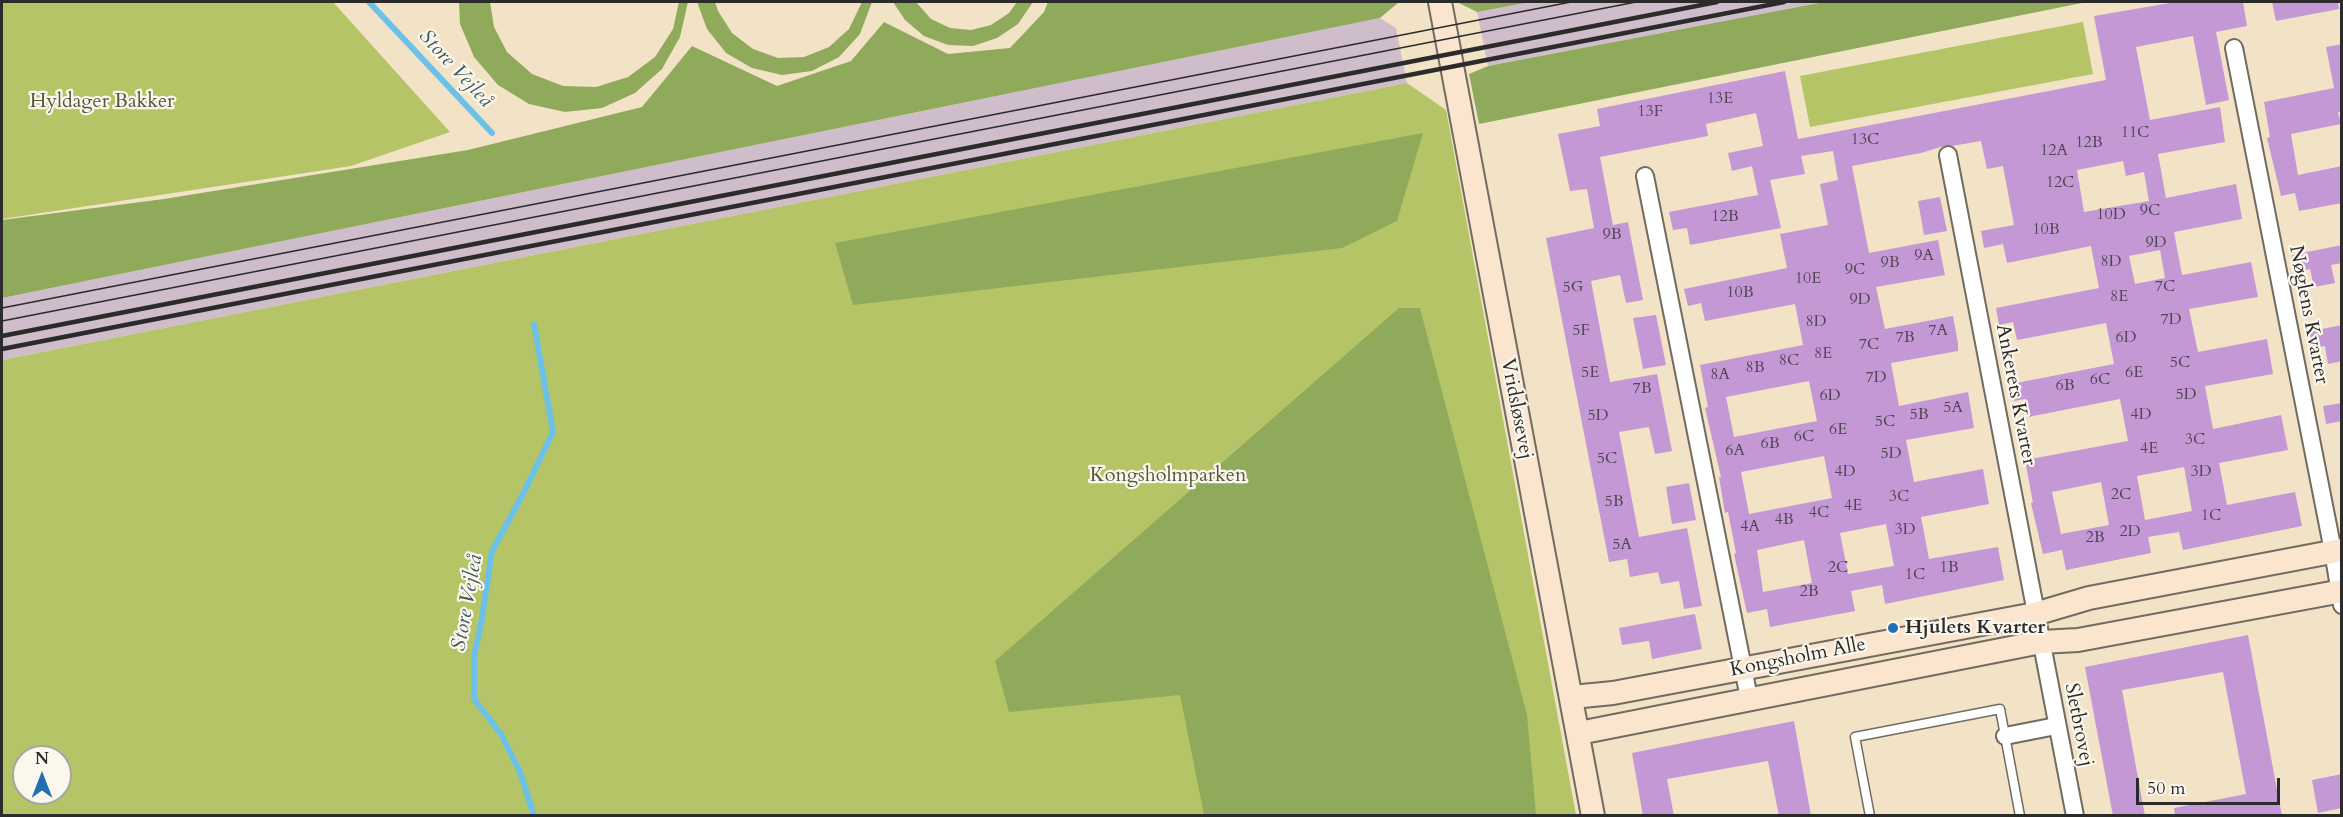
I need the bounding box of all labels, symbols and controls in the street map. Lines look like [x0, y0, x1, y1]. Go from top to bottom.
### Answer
water label: Store Vejleå [413, 25, 497, 113]
house number: 13E [1707, 89, 1733, 109]
park label: Hyldager Bakker [30, 90, 174, 114]
house number: 13F [1637, 102, 1663, 122]
house number: 11C [2121, 123, 2149, 143]
house number: 13C [1851, 130, 1879, 150]
house number: 12B [2075, 133, 2103, 153]
house number: 12A [2040, 141, 2068, 161]
house number: 12C [2046, 173, 2074, 193]
house number: 9C [2140, 201, 2160, 221]
house number: 10D [2096, 205, 2126, 225]
house number: 12B [1711, 207, 1739, 227]
house number: 10B [2032, 220, 2060, 240]
house number: 9B [1602, 225, 1622, 245]
house number: 9D [2145, 233, 2167, 253]
street label: Nøglens Kvarter [2283, 244, 2333, 386]
house number: 9A [1914, 246, 1934, 266]
house number: 8D [2100, 252, 2122, 272]
house number: 9B [1880, 253, 1900, 273]
house number: 9C [1845, 260, 1865, 280]
house number: 10E [1795, 269, 1821, 289]
house number: 7C [2155, 277, 2175, 297]
house number: 5G [1563, 278, 1583, 298]
house number: 10B [1726, 283, 1754, 303]
house number: 8E [2110, 287, 2128, 307]
house number: 9D [1849, 290, 1871, 310]
house number: 7D [2160, 310, 2182, 330]
house number: 8D [1805, 312, 1827, 332]
house number: 5F [1572, 321, 1590, 341]
house number: 7A [1928, 321, 1948, 341]
street label: Ankerets Kvarter [1990, 322, 2040, 468]
house number: 7B [1895, 328, 1915, 348]
house number: 6D [2115, 328, 2137, 348]
house number: 7C [1859, 335, 1879, 355]
house number: 8E [1814, 344, 1832, 364]
house number: 8C [1779, 351, 1799, 371]
house number: 5C [2170, 353, 2190, 373]
street label: Vridsløsevej [1494, 357, 1538, 461]
house number: 8B [1745, 358, 1765, 378]
house number: 5E [1581, 363, 1599, 383]
house number: 6E [2125, 363, 2143, 383]
house number: 8A [1710, 365, 1730, 385]
house number: 7D [1865, 368, 1887, 388]
house number: 6C [2090, 370, 2110, 390]
house number: 6B [2055, 376, 2075, 396]
house number: 7B [1632, 379, 1652, 399]
house number: 5D [2175, 385, 2197, 405]
house number: 6D [1819, 386, 1841, 406]
house number: 5A [1943, 398, 1963, 418]
house number: 5B [1909, 405, 1929, 425]
house number: 4D [2130, 405, 2152, 425]
house number: 5D [1587, 406, 1609, 426]
house number: 5C [1875, 412, 1895, 432]
house number: 6E [1829, 420, 1847, 440]
house number: 6C [1794, 427, 1814, 447]
house number: 3C [2185, 430, 2205, 450]
house number: 6B [1760, 434, 1780, 454]
house number: 4E [2140, 439, 2158, 459]
house number: 6A [1725, 441, 1745, 461]
house number: 5D [1880, 444, 1902, 464]
house number: 5C [1597, 449, 1617, 469]
house number: 4D [1834, 462, 1856, 482]
house number: 3D [2190, 462, 2212, 482]
park label: Kongsholmparken [1090, 464, 1246, 488]
house number: 2C [2111, 485, 2131, 505]
house number: 3C [1889, 487, 1909, 507]
house number: 5B [1604, 492, 1624, 512]
house number: 4E [1844, 496, 1862, 516]
house number: 4C [1809, 503, 1829, 523]
house number: 1C [2201, 506, 2221, 526]
house number: 4B [1774, 510, 1794, 530]
house number: 4A [1740, 517, 1760, 537]
house number: 3D [1894, 520, 1916, 540]
house number: 2D [2119, 522, 2141, 542]
house number: 2B [2085, 528, 2105, 548]
house number: 5A [1612, 535, 1632, 555]
water label: Store Vejleå [447, 553, 489, 653]
house number: 2C [1828, 558, 1848, 578]
house number: 1B [1939, 558, 1959, 578]
house number: 1C [1905, 565, 1925, 585]
house number: 2B [1799, 582, 1819, 602]
place label: Hjulets Kvarter [1905, 616, 2045, 640]
marker: Hjulets Kvarter [1886, 621, 1900, 635]
street label: Kongsholm Alle [1728, 633, 1868, 683]
street label: Sletbrovej [2058, 681, 2098, 769]
north arrow [12, 745, 72, 805]
text: N [35, 748, 49, 770]
scale bar [2139, 766, 2283, 804]
text: 50 m [2147, 776, 2186, 801]

